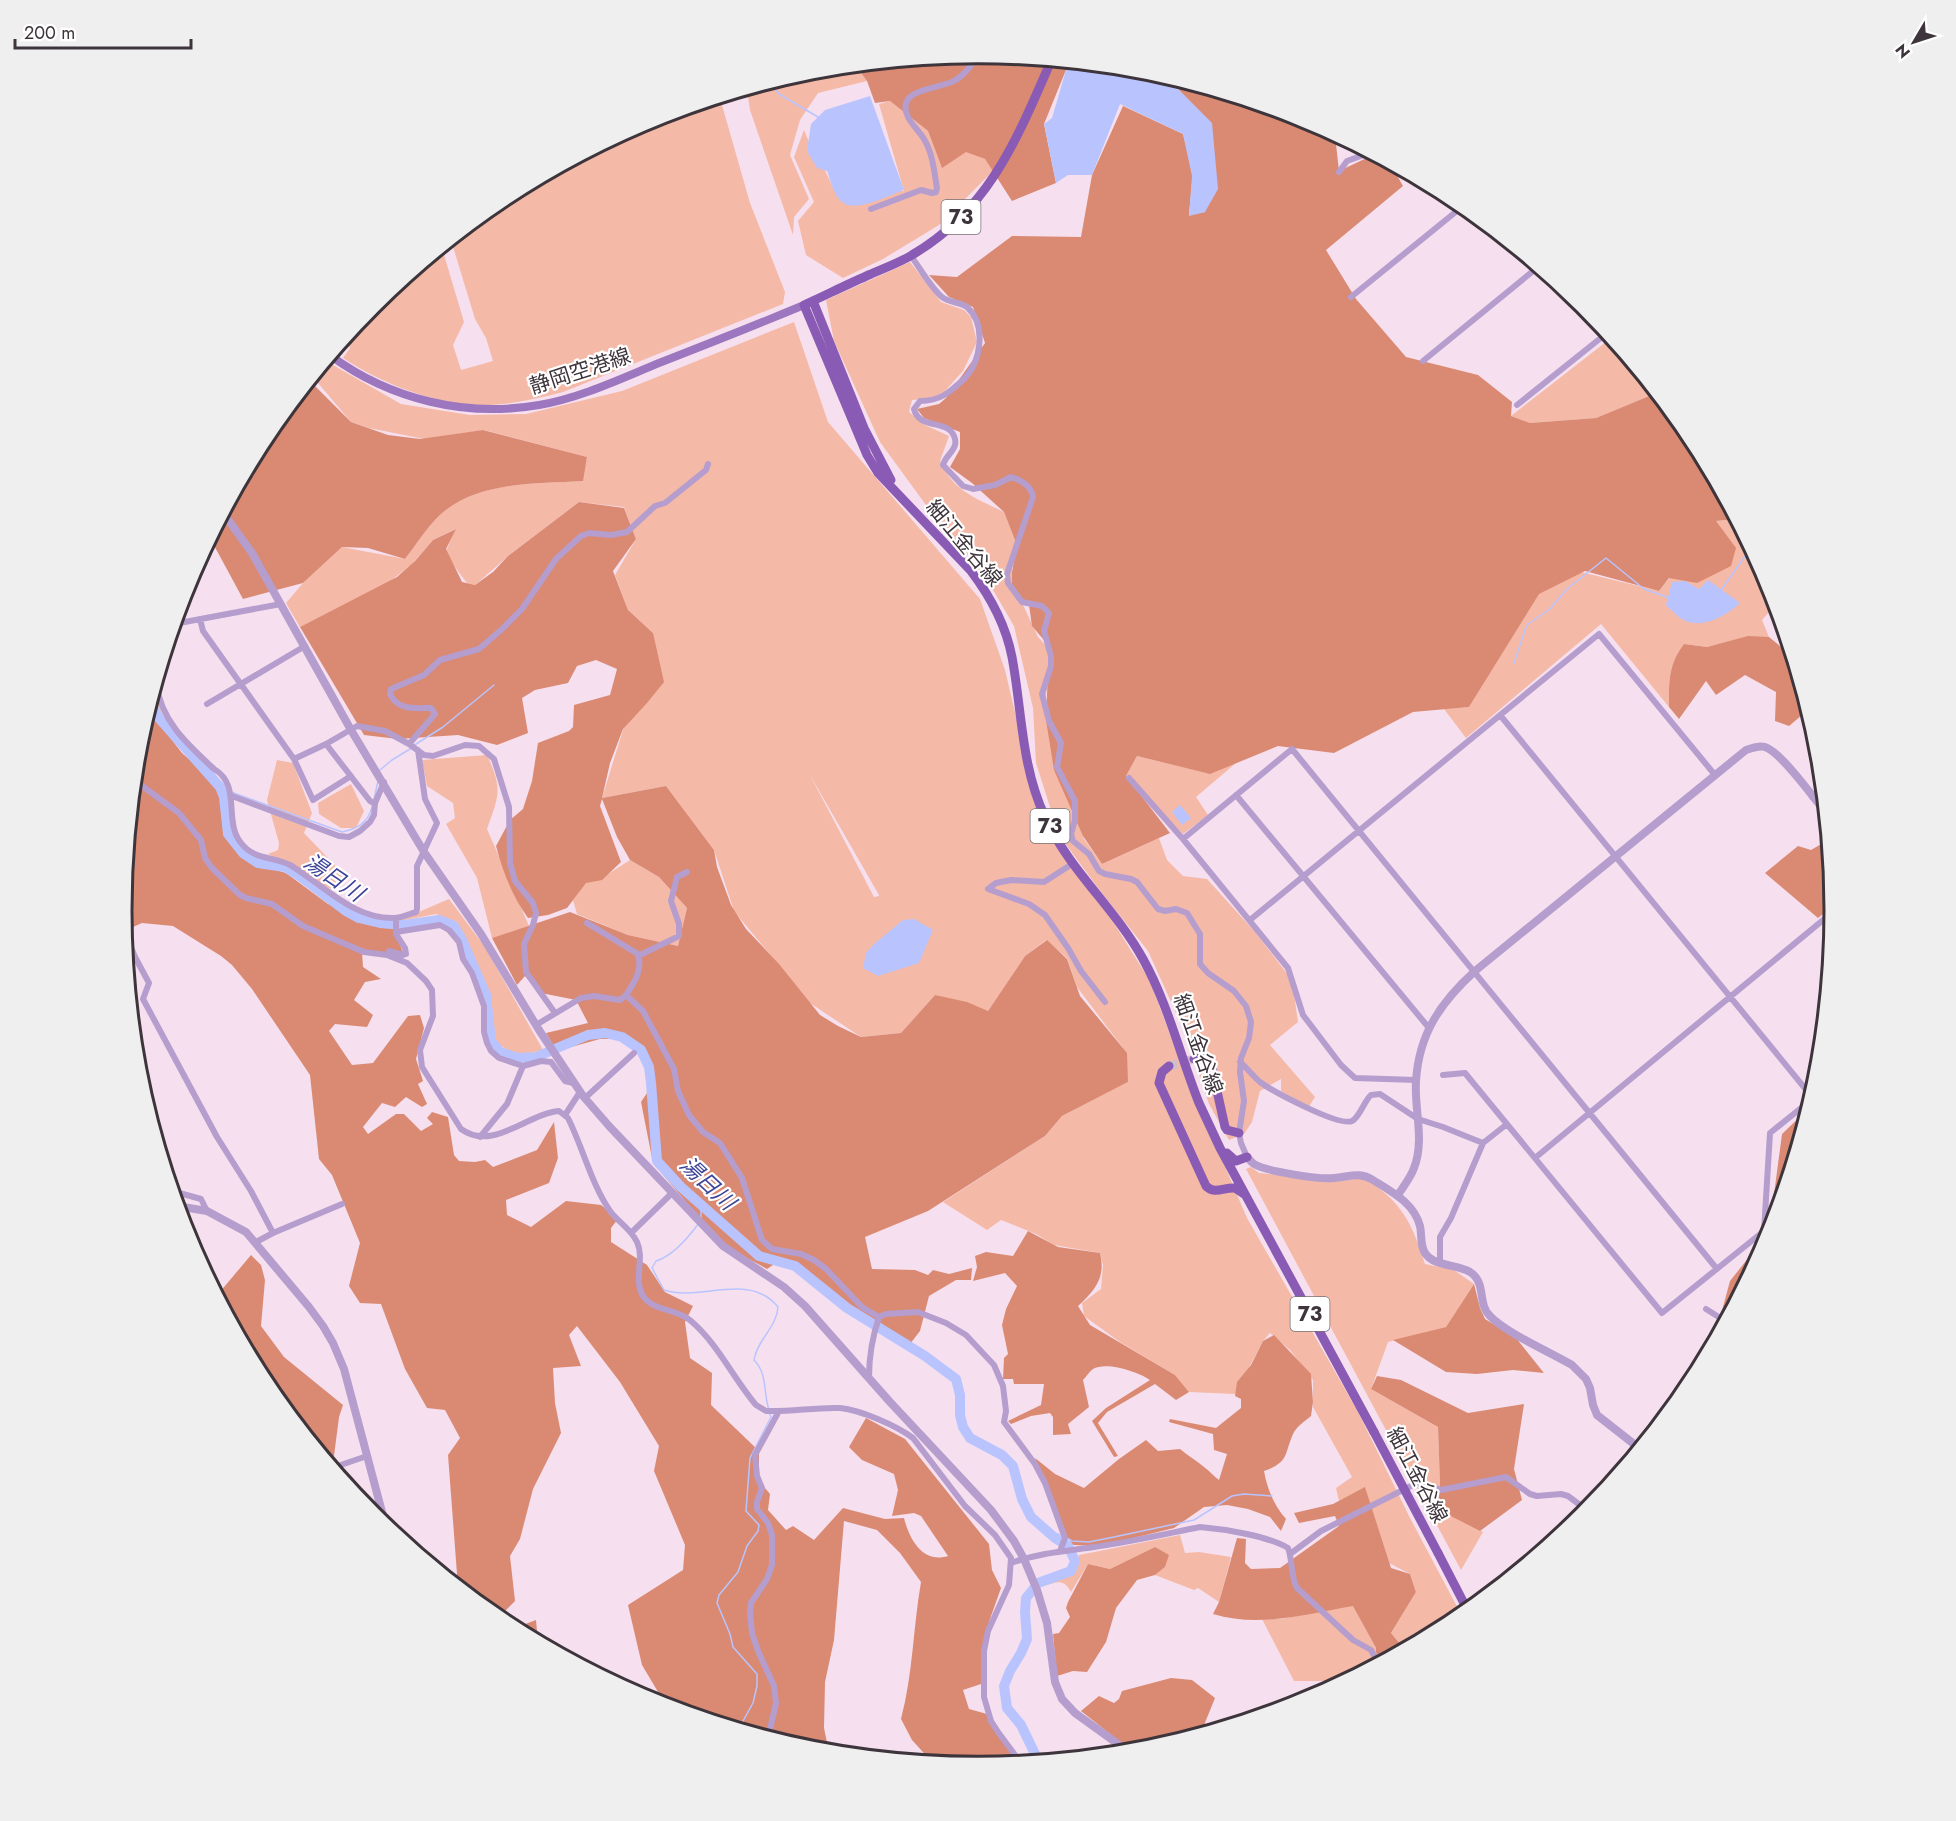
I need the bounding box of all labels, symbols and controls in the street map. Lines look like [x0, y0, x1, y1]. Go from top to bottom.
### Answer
scale bar [15, 12, 190, 50]
north arrow [1884, 12, 1944, 72]
text: 200 m [24, 20, 75, 46]
text: N [1890, 39, 1916, 63]
road number: 73 [942, 200, 980, 234]
street label: 静岡空港線 [525, 341, 635, 401]
street label: 細江金谷線 [919, 493, 1009, 593]
road number: 73 [1030, 809, 1070, 843]
water label: 湯日川 [298, 845, 372, 910]
street label: 細江金谷線 [1166, 990, 1230, 1098]
water label: 湯日川 [673, 1149, 745, 1219]
road number: 73 [1290, 1297, 1330, 1331]
street label: 細江金谷線 [1379, 1422, 1455, 1528]

